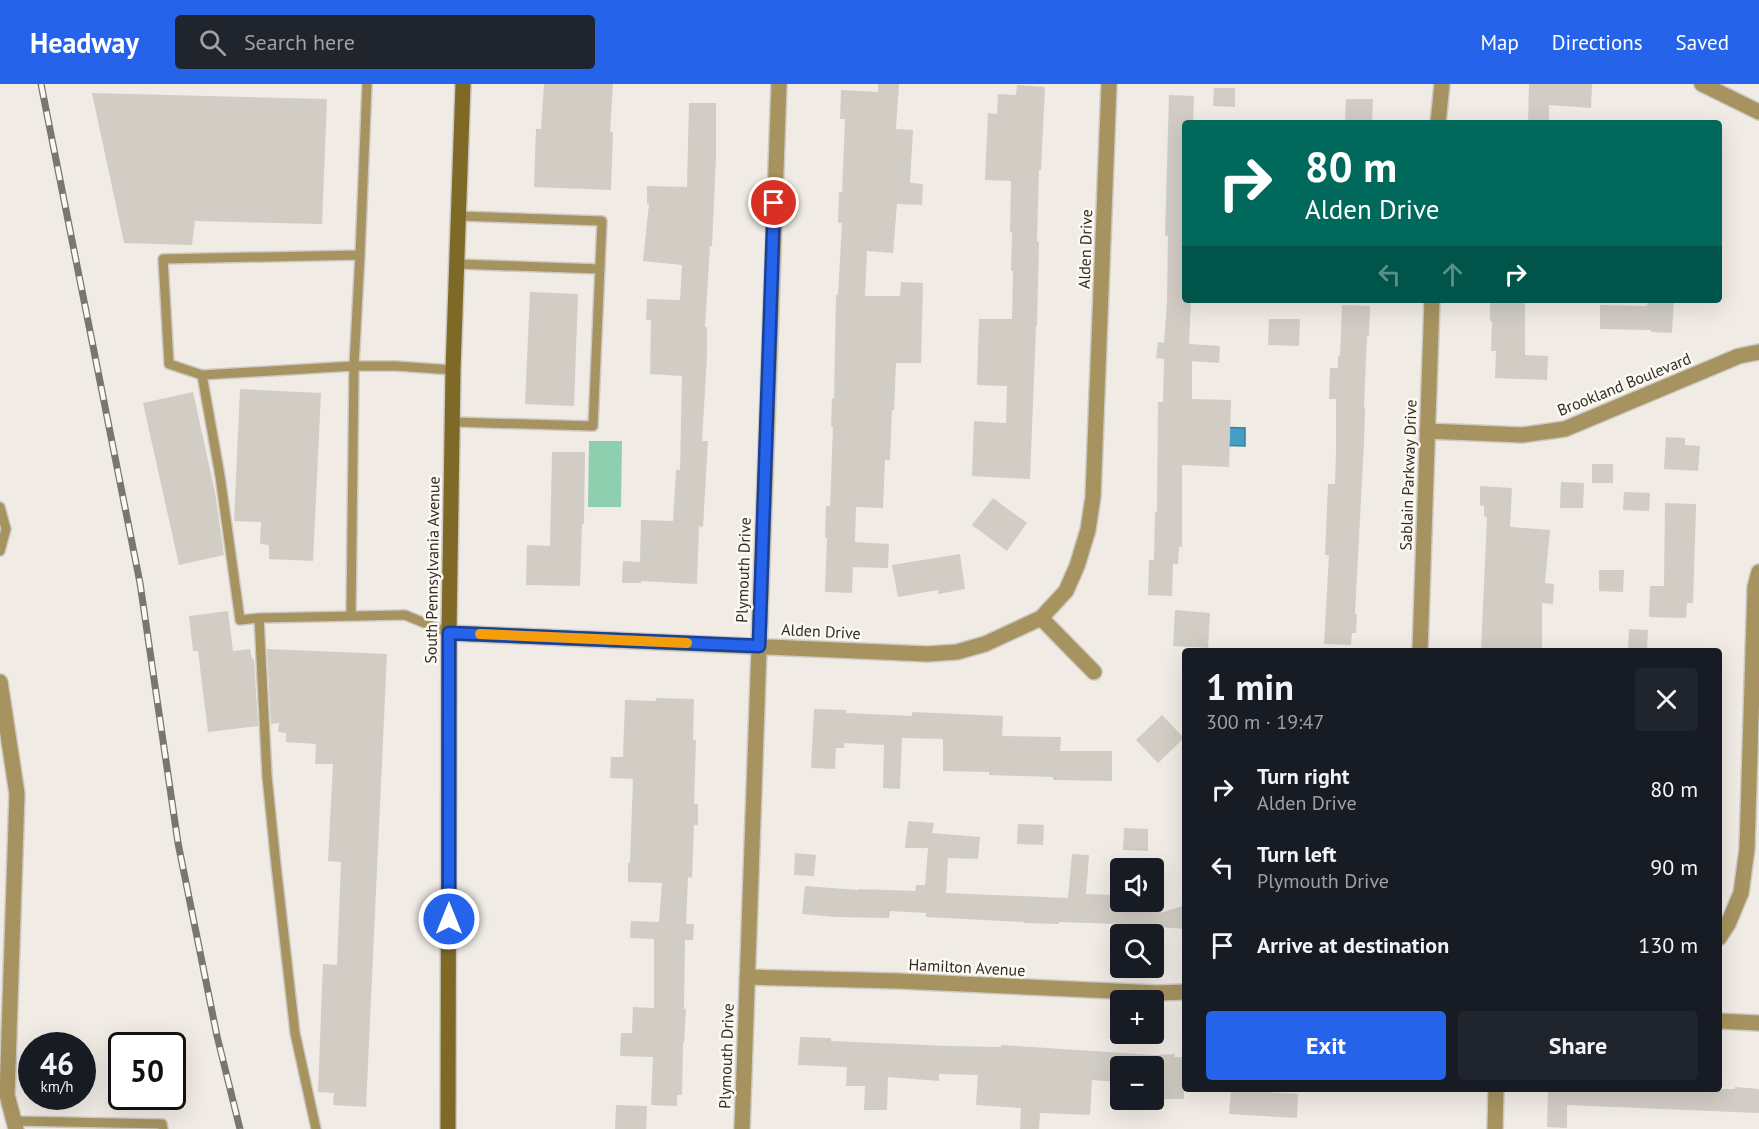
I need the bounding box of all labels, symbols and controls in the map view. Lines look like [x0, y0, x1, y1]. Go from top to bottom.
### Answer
search box [175, 15, 595, 69]
text: Headway [30, 24, 139, 61]
icon: search [196, 26, 229, 59]
text: Search here [244, 28, 355, 56]
text: Map [1480, 29, 1519, 56]
text: Directions [1552, 29, 1643, 56]
text: Saved [1676, 29, 1729, 56]
text: 80 m [1305, 139, 1397, 194]
icon: right [1206, 144, 1284, 222]
pin [748, 177, 799, 228]
icon: arrive [757, 186, 790, 219]
text: Alden Drive [1305, 192, 1439, 226]
street label: Alden Drive [1074, 209, 1096, 289]
icon: left [1373, 258, 1406, 291]
icon: ahead [1436, 258, 1469, 291]
icon: right [1499, 258, 1532, 291]
street label: Brookland Boulevard [1554, 348, 1694, 420]
street label: Sablain Parkway Drive [1395, 399, 1421, 551]
street label: South Pennsylvania Avenue [420, 476, 444, 664]
street label: Plymouth Drive [731, 517, 755, 623]
street label: Alden Drive [781, 619, 861, 643]
text: 1 min [1206, 663, 1294, 710]
button: close [1635, 668, 1698, 731]
text: 300 m · 19:47 [1206, 709, 1324, 735]
text: Turn right [1257, 762, 1349, 790]
icon: right [1206, 773, 1239, 806]
text: 80 m [1650, 775, 1698, 803]
text: Alden Drive [1257, 790, 1357, 816]
text: Turn left [1257, 840, 1337, 868]
icon: left [1206, 851, 1239, 884]
text: 90 m [1650, 853, 1698, 881]
map controls [1110, 858, 1164, 1110]
button: sound [1110, 858, 1164, 912]
text: Plymouth Drive [1257, 868, 1389, 894]
position arrow [417, 887, 481, 951]
button: search [1110, 924, 1164, 978]
icon: arrive [1206, 929, 1239, 962]
text: Arrive at destination [1257, 931, 1449, 959]
text: 130 m [1638, 931, 1698, 959]
street label: Hamilton Avenue [908, 954, 1026, 980]
button: + [1110, 990, 1164, 1044]
street label: Plymouth Drive [714, 1003, 738, 1109]
button: Exit [1206, 1011, 1446, 1080]
button: Share [1458, 1011, 1698, 1080]
speed limit sign: 50 [108, 1032, 186, 1110]
text: 46 [40, 1044, 74, 1083]
button: − [1110, 1056, 1164, 1110]
text: km/h [41, 1077, 73, 1096]

